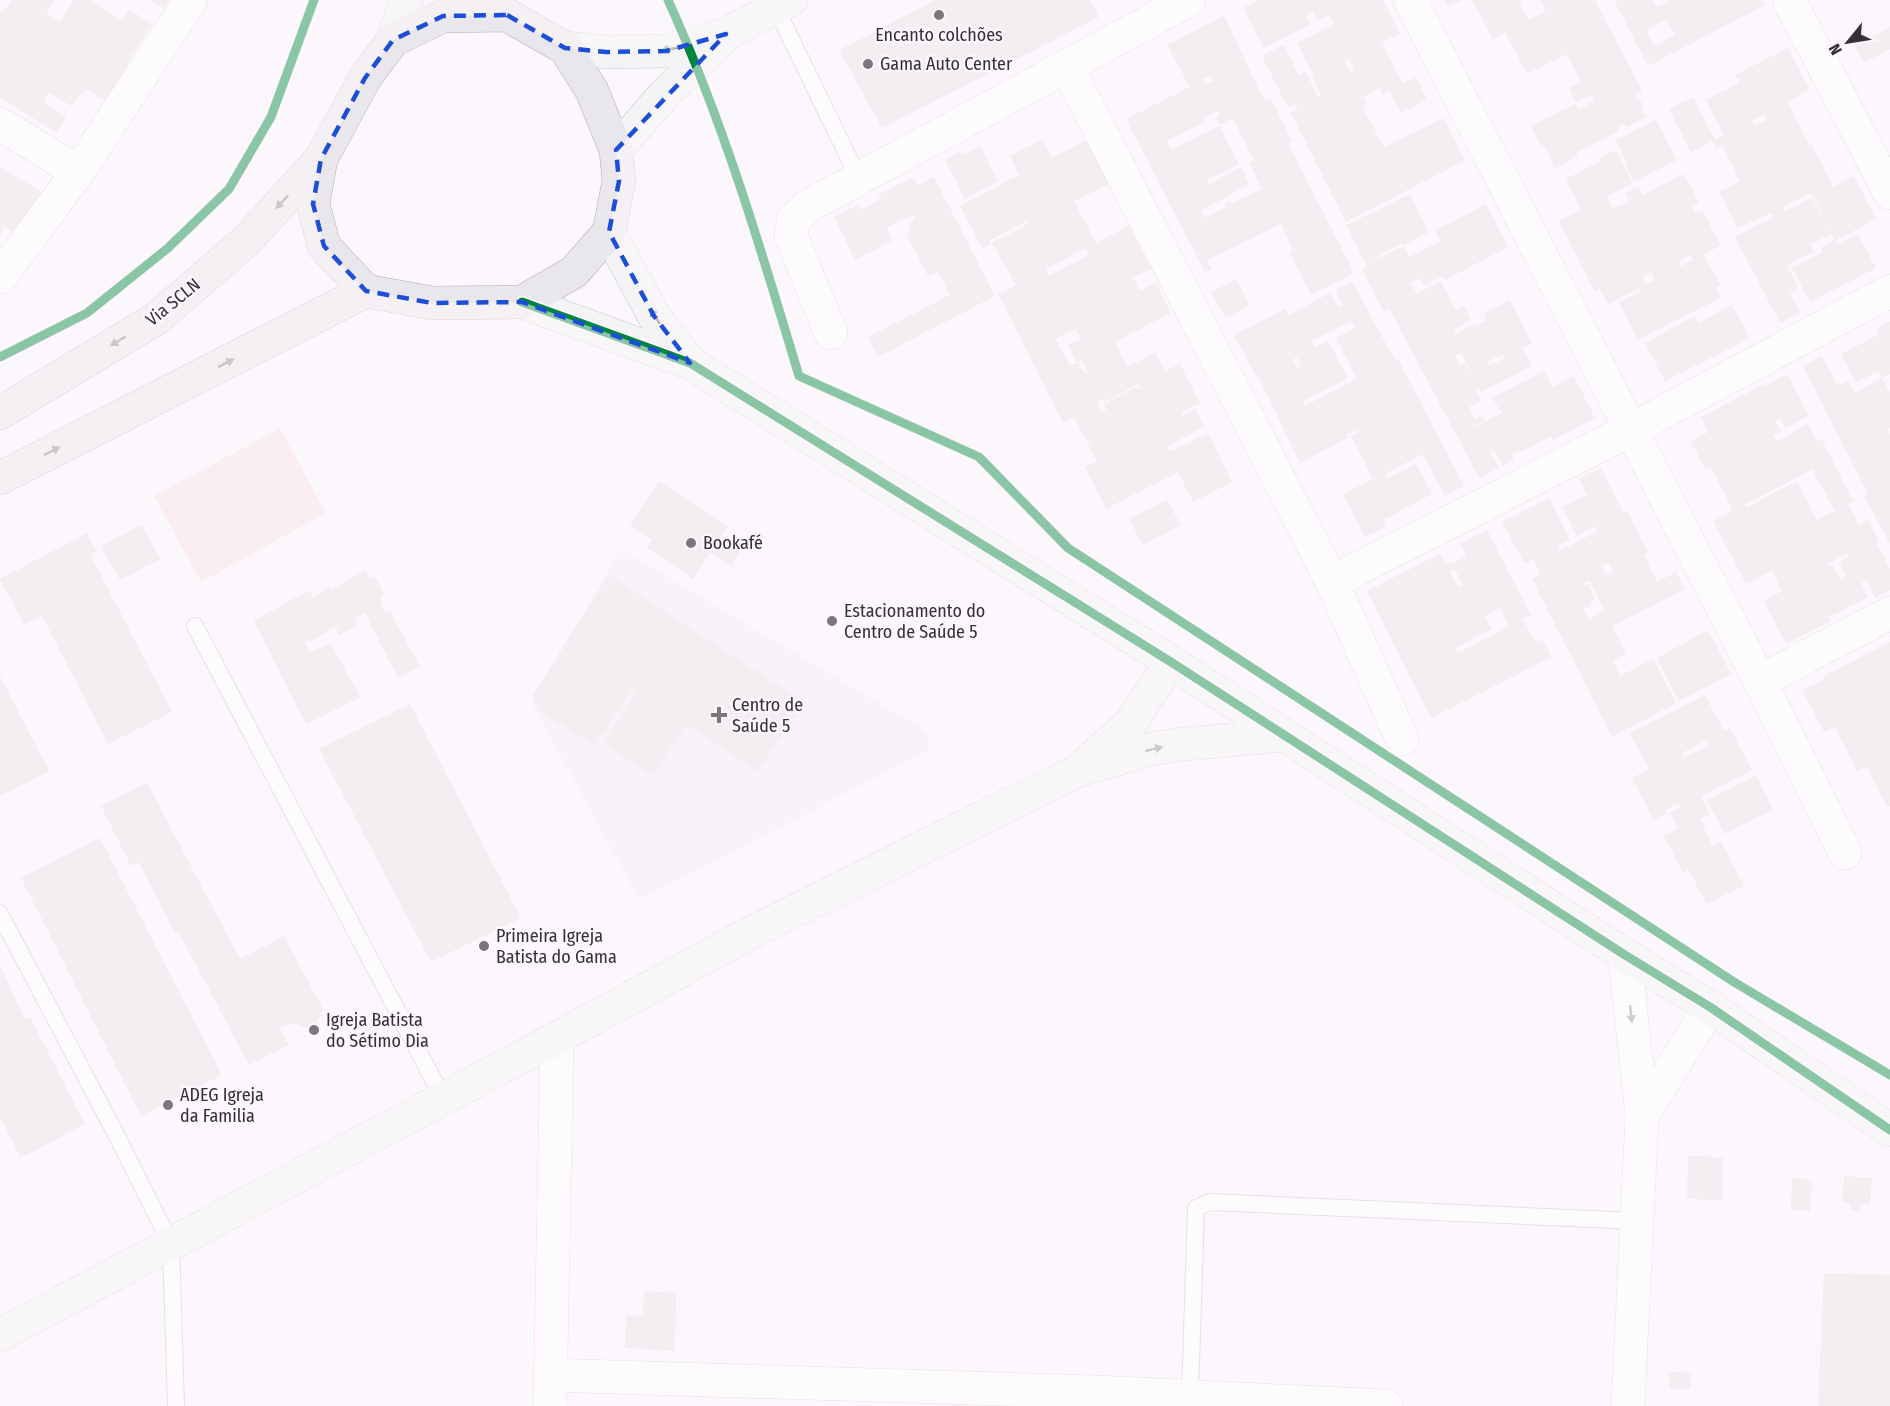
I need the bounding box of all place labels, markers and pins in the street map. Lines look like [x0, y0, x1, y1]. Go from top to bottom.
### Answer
marker: Encanto colchões [932, 8, 946, 22]
place label: Encanto colchões [875, 24, 1003, 46]
place label: Gama Auto Center [880, 53, 1013, 75]
marker: Gama Auto Center [861, 57, 875, 71]
place label: Bookafé [703, 532, 763, 554]
marker: Bookafé [684, 536, 698, 550]
place label: Estacionamento do Centro de Saúde 5 [844, 600, 985, 643]
marker: Estacionamento do Centro de Saúde 5 [825, 614, 839, 628]
place label: Centro de Saúde 5 [732, 694, 803, 737]
marker: Centro de Saúde 5 [710, 706, 728, 724]
place label: Primeira Igreja Batista do Gama [496, 925, 617, 968]
marker: Primeira Igreja Batista do Gama [477, 939, 491, 953]
place label: Igreja Batista do Sétimo Dia [326, 1009, 429, 1052]
marker: Igreja Batista do Sétimo Dia [307, 1023, 321, 1037]
place label: ADEG Igreja da Familia [180, 1084, 264, 1127]
marker: ADEG Igreja da Familia [161, 1098, 175, 1112]

